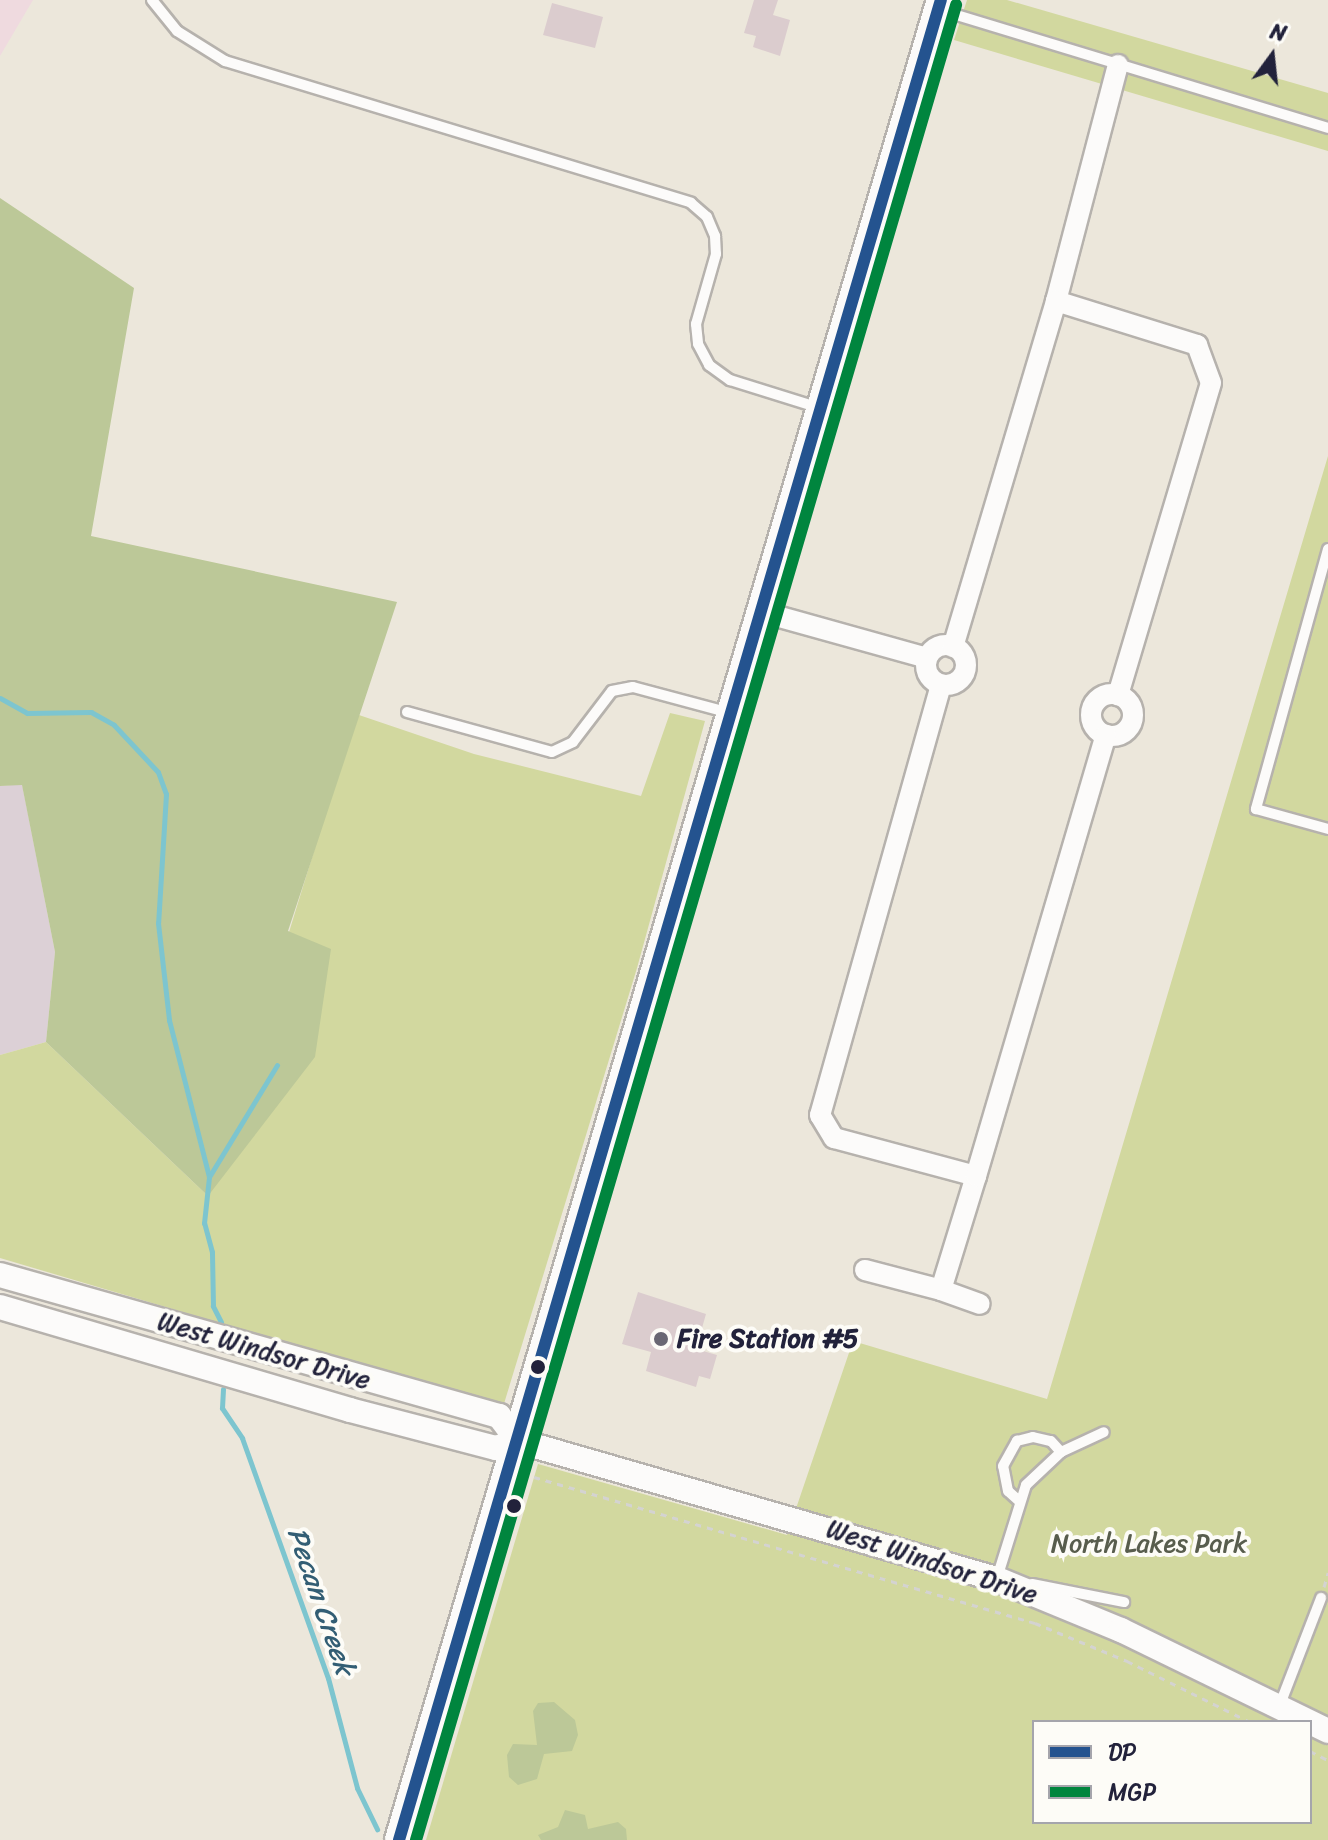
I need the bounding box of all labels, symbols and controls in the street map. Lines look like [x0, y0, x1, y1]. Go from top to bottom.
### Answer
text: N [1266, 12, 1291, 53]
north arrow [1232, 16, 1312, 96]
street label: West Windsor Drive [155, 1306, 373, 1396]
place label: Fire Station #5 [677, 1323, 859, 1355]
marker: Fire Station #5 [652, 1330, 670, 1348]
unlabelled marker [530, 1359, 546, 1375]
unlabelled marker [506, 1498, 522, 1514]
street label: West Windsor Drive [823, 1513, 1041, 1611]
water label: Pecan Creek [280, 1523, 362, 1679]
park label: North Lakes Park [1050, 1528, 1248, 1560]
legend [1032, 1720, 1312, 1824]
text: DP [1108, 1731, 1136, 1773]
text: MGP [1108, 1771, 1156, 1813]

